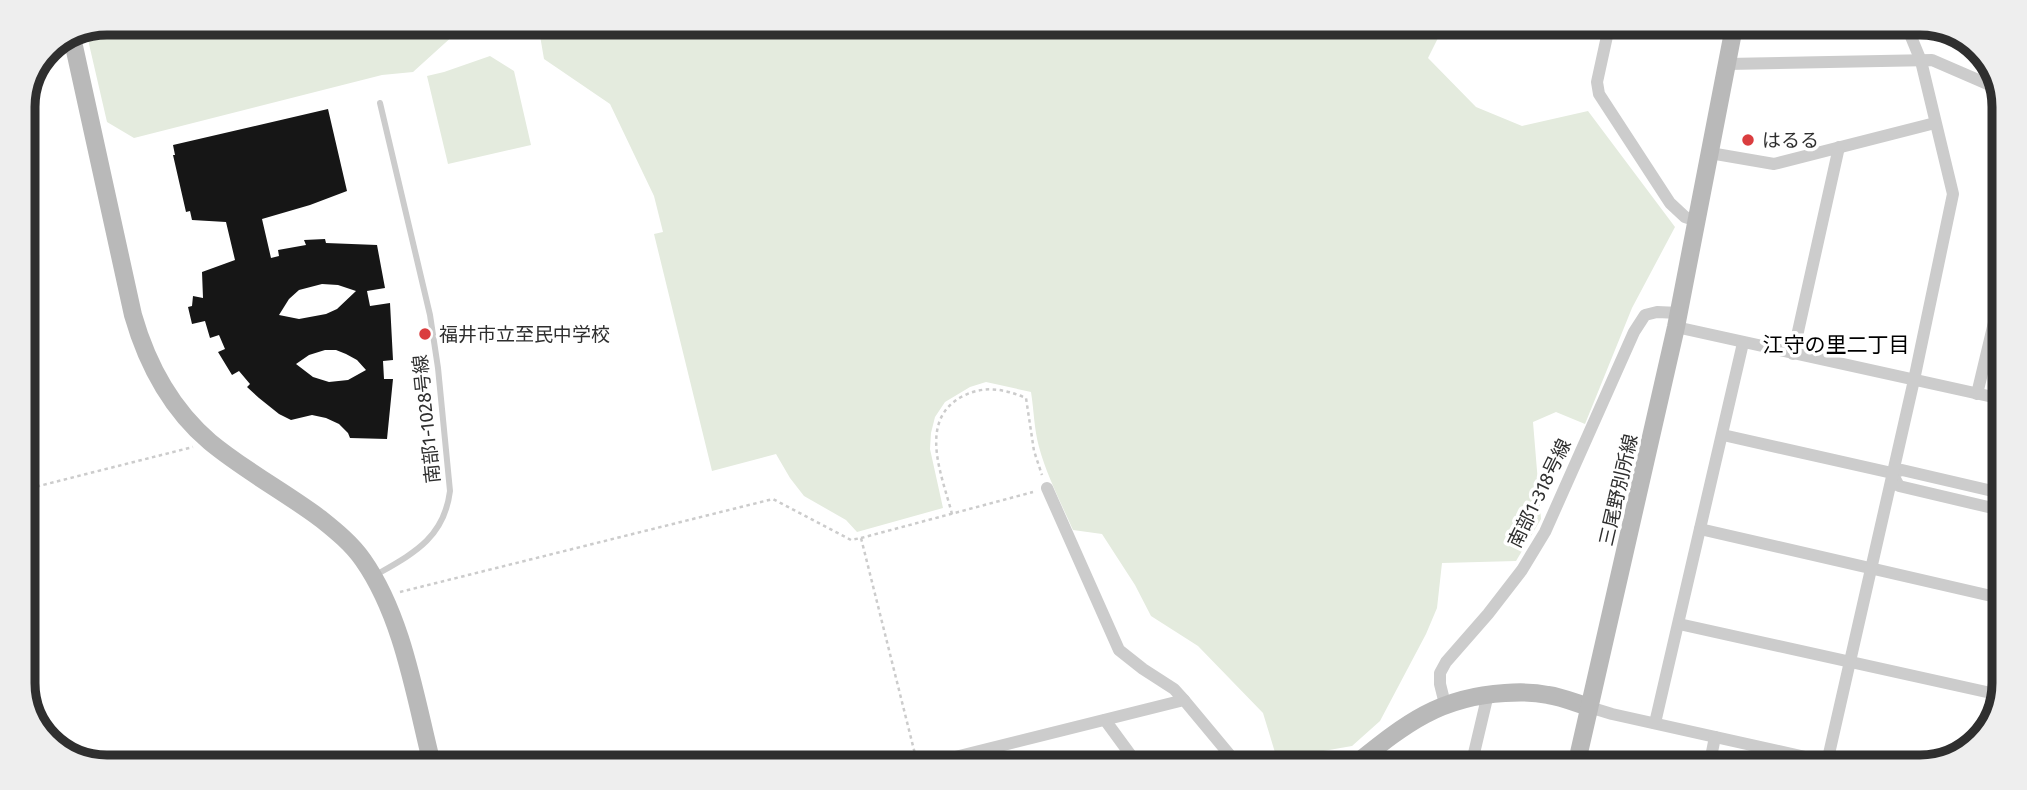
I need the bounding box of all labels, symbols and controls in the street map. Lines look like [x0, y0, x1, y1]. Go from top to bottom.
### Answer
place label: はるる [1762, 129, 1819, 152]
marker: はるる [1740, 132, 1756, 148]
place label: 福井市立至民中学校 [439, 323, 610, 346]
marker: 福井市立至民中学校 [417, 326, 433, 342]
district label: 江守の里二丁目 [1763, 332, 1910, 358]
street label: 南部1-1028号線 [408, 354, 445, 484]
street label: 三尾野別所線 [1594, 432, 1643, 548]
street label: 南部1-318号線 [1503, 435, 1576, 551]

